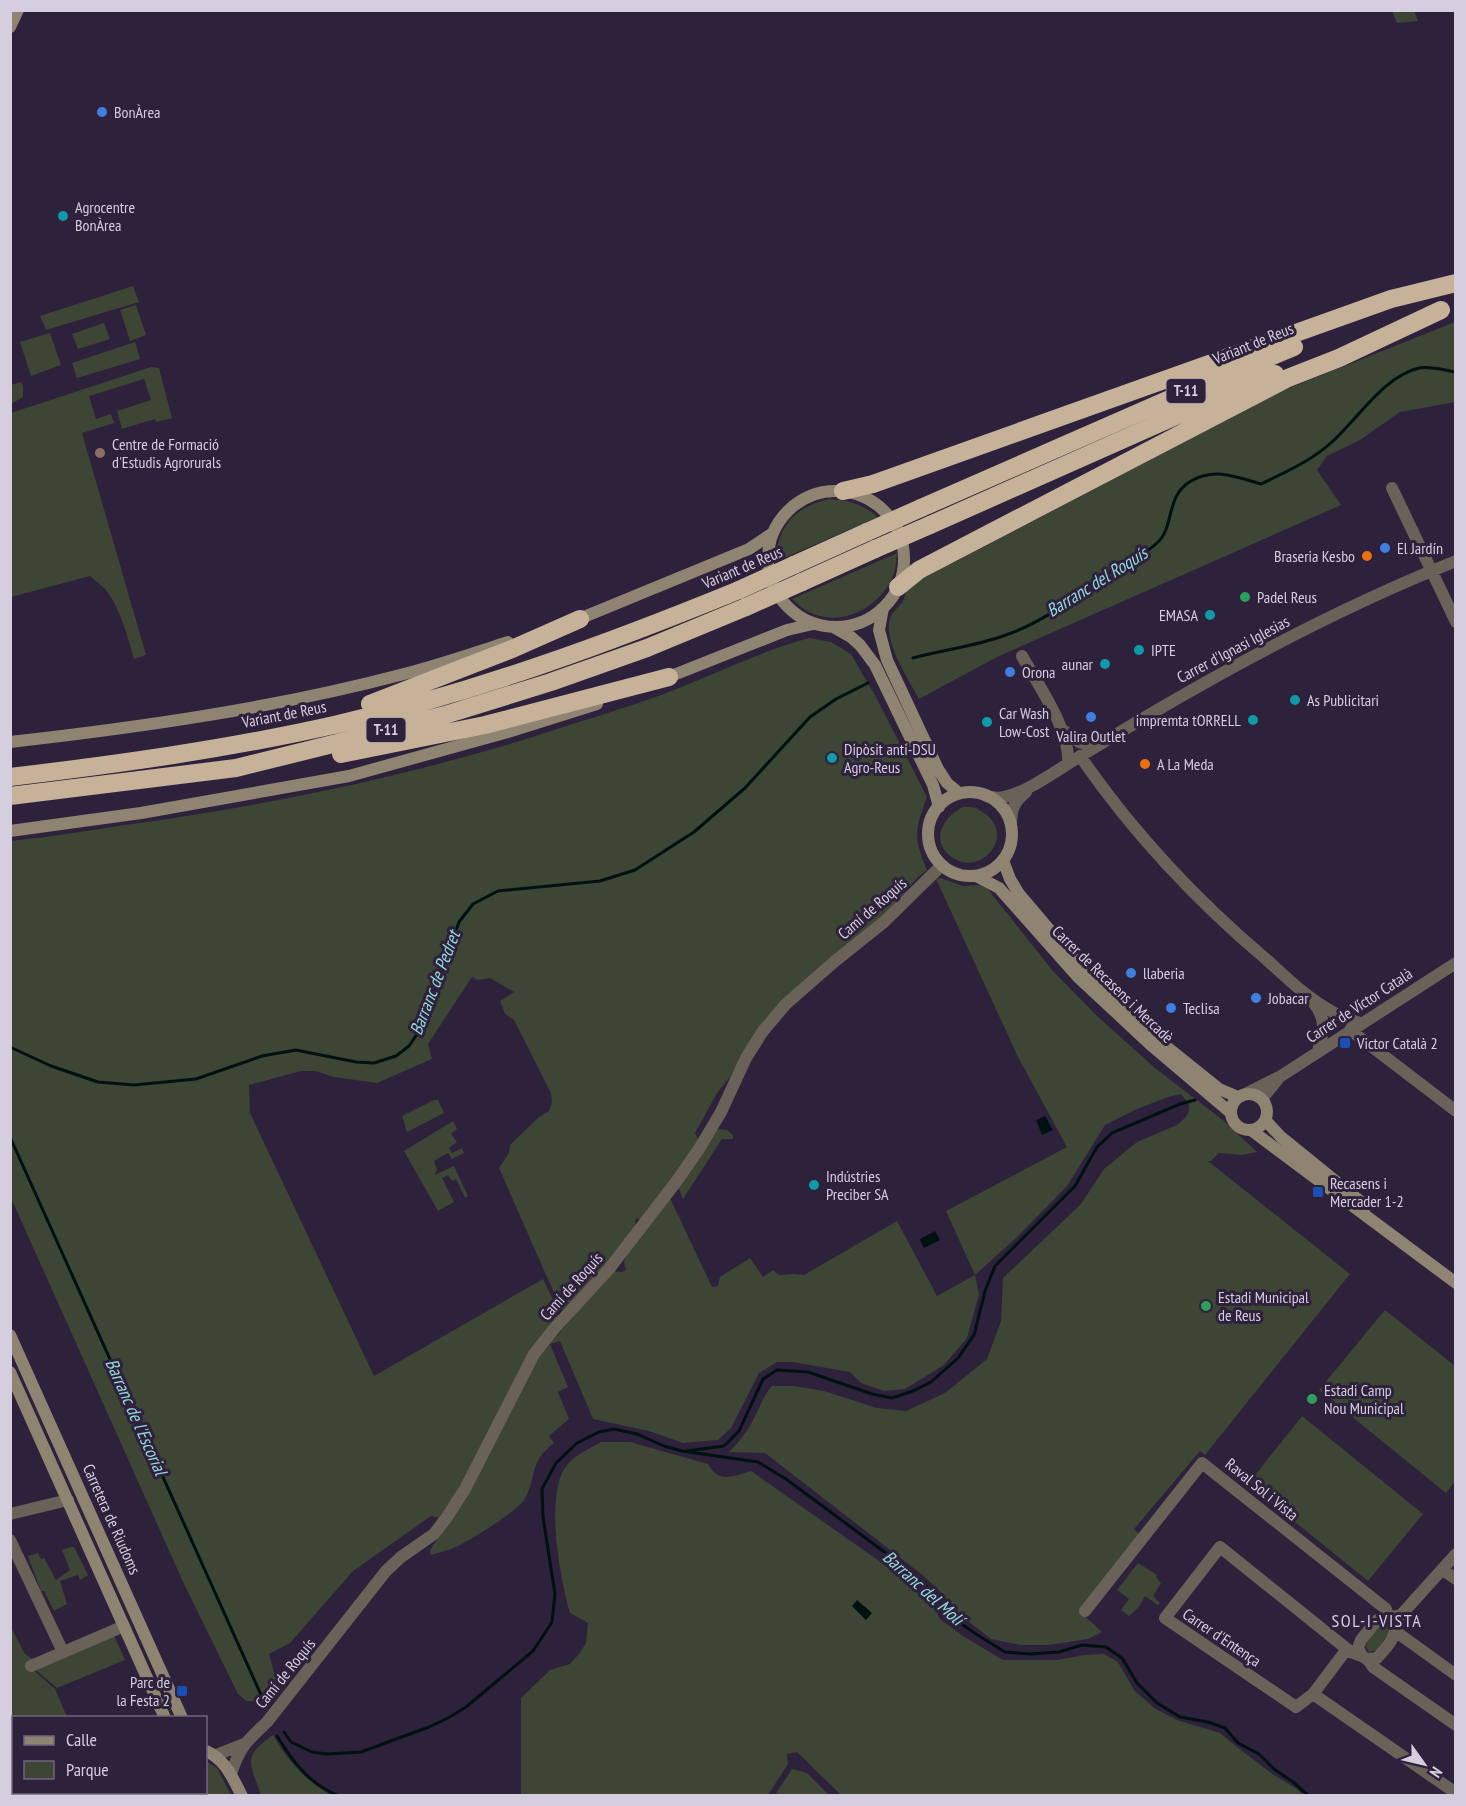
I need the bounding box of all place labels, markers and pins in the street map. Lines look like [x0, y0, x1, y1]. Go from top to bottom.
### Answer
place label: BonÀrea [114, 102, 160, 122]
marker: BonÀrea [95, 105, 109, 119]
place label: Agrocentre BonÀrea [75, 197, 135, 235]
marker: Agrocentre BonÀrea [56, 209, 70, 223]
place label: Centre de Formació d'Estudis Agrorurals [112, 434, 221, 472]
marker: Centre de Formació d'Estudis Agrorurals [93, 446, 107, 460]
place label: El Jardín [1397, 538, 1443, 558]
marker: El Jardín [1378, 541, 1392, 555]
place label: Braseria Kesbo [1274, 546, 1355, 566]
marker: Braseria Kesbo [1360, 549, 1374, 563]
place label: Padel Reus [1257, 587, 1317, 607]
marker: Padel Reus [1238, 590, 1252, 604]
place label: EMASA [1159, 605, 1198, 625]
marker: EMASA [1203, 608, 1217, 622]
place label: IPTE [1151, 640, 1176, 660]
marker: IPTE [1132, 643, 1146, 657]
place label: aunar [1062, 654, 1094, 674]
marker: aunar [1098, 657, 1112, 671]
place label: Orona [1022, 662, 1056, 682]
marker: Orona [1003, 665, 1017, 679]
place label: As Publicitari [1307, 690, 1379, 710]
marker: As Publicitari [1288, 693, 1302, 707]
place label: Car Wash Low-Cost [999, 703, 1050, 741]
marker: Valira Outlet [1084, 710, 1098, 724]
place label: impremta tORRELL [1136, 710, 1241, 730]
marker: impremta tORRELL [1246, 713, 1260, 727]
marker: Car Wash Low-Cost [980, 715, 994, 729]
place label: Valira Outlet [1055, 726, 1126, 746]
place label: Dipòsit anti-DSU Agro-Reus [844, 739, 936, 777]
marker: Dipòsit anti-DSU Agro-Reus [825, 751, 839, 765]
place label: A La Meda [1157, 754, 1214, 774]
marker: A La Meda [1138, 757, 1152, 771]
place label: llaberia [1143, 963, 1185, 983]
marker: llaberia [1124, 966, 1138, 980]
place label: Jobacar [1267, 988, 1309, 1008]
marker: Jobacar [1249, 991, 1263, 1005]
place label: Teclisa [1183, 998, 1220, 1018]
marker: Teclisa [1164, 1001, 1178, 1015]
place label: Victor Català 2 [1356, 1033, 1438, 1053]
marker: Victor Català 2 [1338, 1036, 1352, 1050]
place label: Indústries Preciber SA [826, 1166, 889, 1204]
place label: Recasens i Mercader 1-2 [1330, 1173, 1404, 1211]
marker: Indústries Preciber SA [807, 1178, 821, 1192]
marker: Recasens i Mercader 1-2 [1311, 1185, 1325, 1199]
place label: Estadi Municipal de Reus [1218, 1287, 1309, 1325]
marker: Estadi Municipal de Reus [1199, 1299, 1213, 1313]
place label: Estadi Camp Nou Municipal [1324, 1380, 1404, 1418]
marker: Estadi Camp Nou Municipal [1305, 1392, 1319, 1406]
place label: Parc de la Festa 2 [116, 1672, 170, 1710]
marker: Parc de la Festa 2 [175, 1684, 189, 1698]

